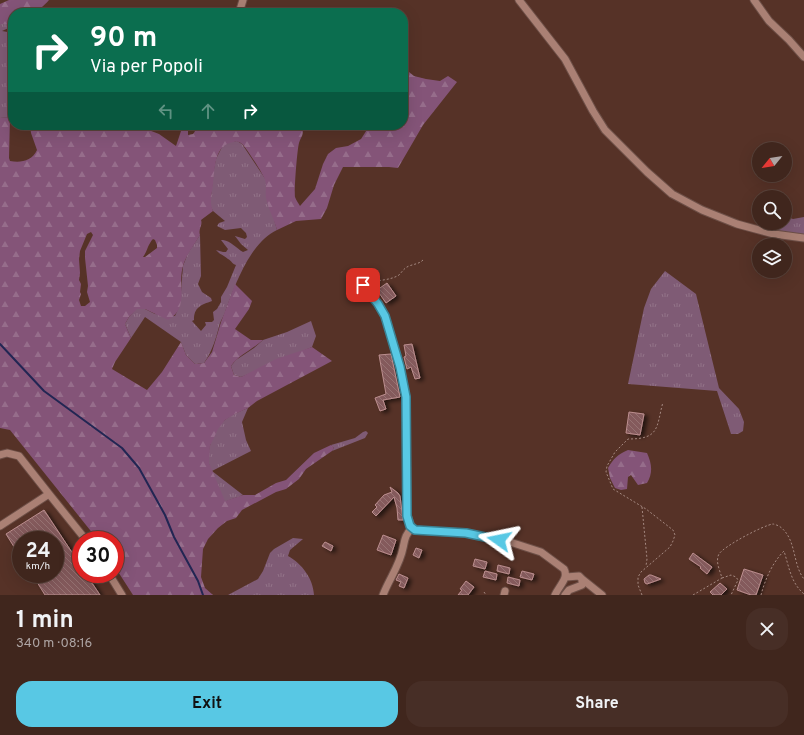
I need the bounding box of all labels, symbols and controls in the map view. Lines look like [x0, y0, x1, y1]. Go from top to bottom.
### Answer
text: 90 m [90, 21, 157, 57]
icon: right [24, 24, 76, 76]
text: Via per Popoli [90, 56, 203, 79]
icon: left [155, 100, 177, 122]
icon: ahead [197, 100, 219, 122]
icon: right [239, 100, 261, 122]
north arrow [752, 142, 792, 182]
map controls [752, 142, 792, 278]
button: search [752, 190, 792, 230]
button: layers [752, 238, 792, 278]
pin [346, 268, 380, 302]
icon: arrive [352, 274, 374, 296]
position arrow [478, 519, 520, 561]
speed limit sign: 30 [72, 531, 124, 583]
text: 24 [25, 539, 51, 565]
text: km/h [26, 560, 50, 573]
text: 1 min [16, 606, 74, 636]
button: close [746, 608, 788, 650]
text: 340 m · 08:16 [16, 636, 92, 652]
button: Exit [16, 681, 398, 727]
button: Share [406, 681, 788, 727]

